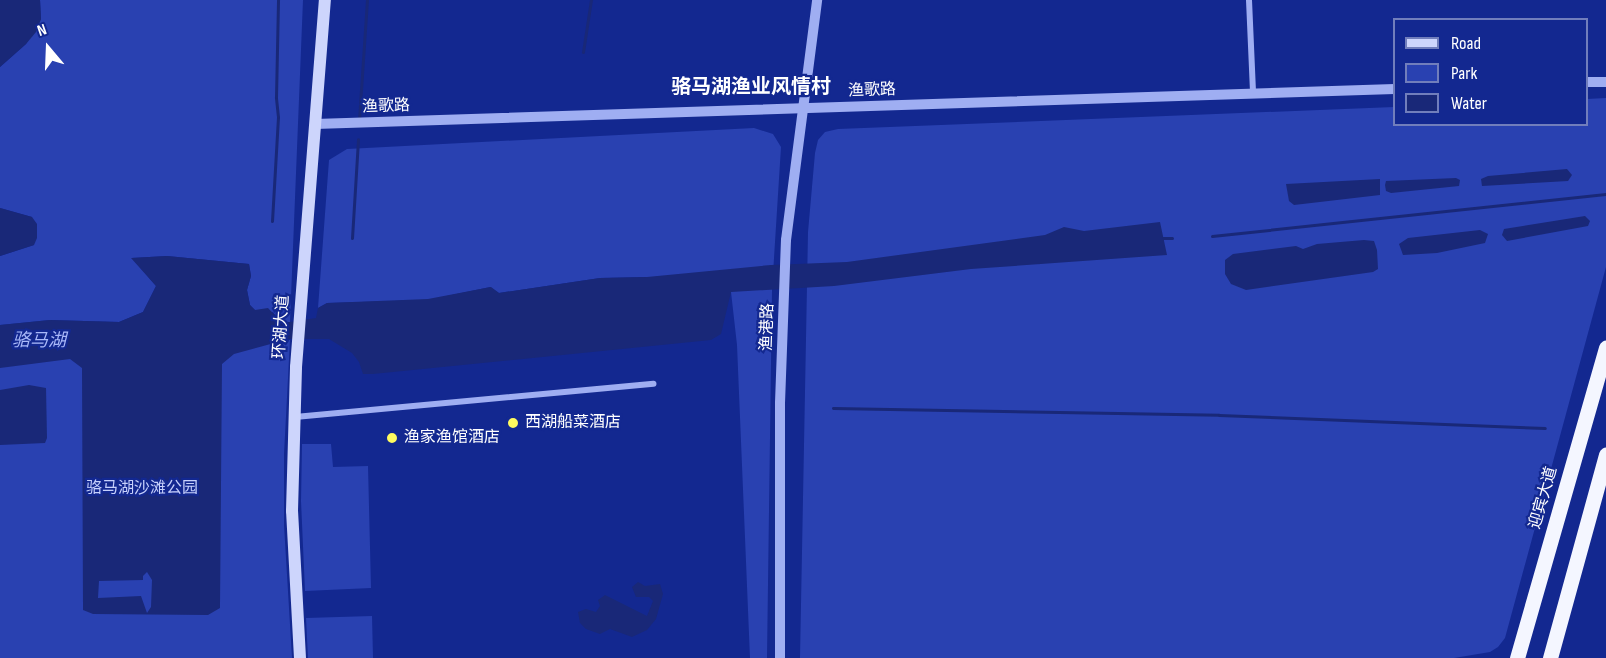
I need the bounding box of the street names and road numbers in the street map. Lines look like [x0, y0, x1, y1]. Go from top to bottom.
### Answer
street label: 渔歌路 [848, 81, 896, 101]
street label: 渔歌路 [362, 97, 410, 117]
street label: 环湖大道 [270, 294, 294, 360]
street label: 渔港路 [758, 303, 778, 351]
street label: 迎宾大道 [1526, 465, 1562, 531]

